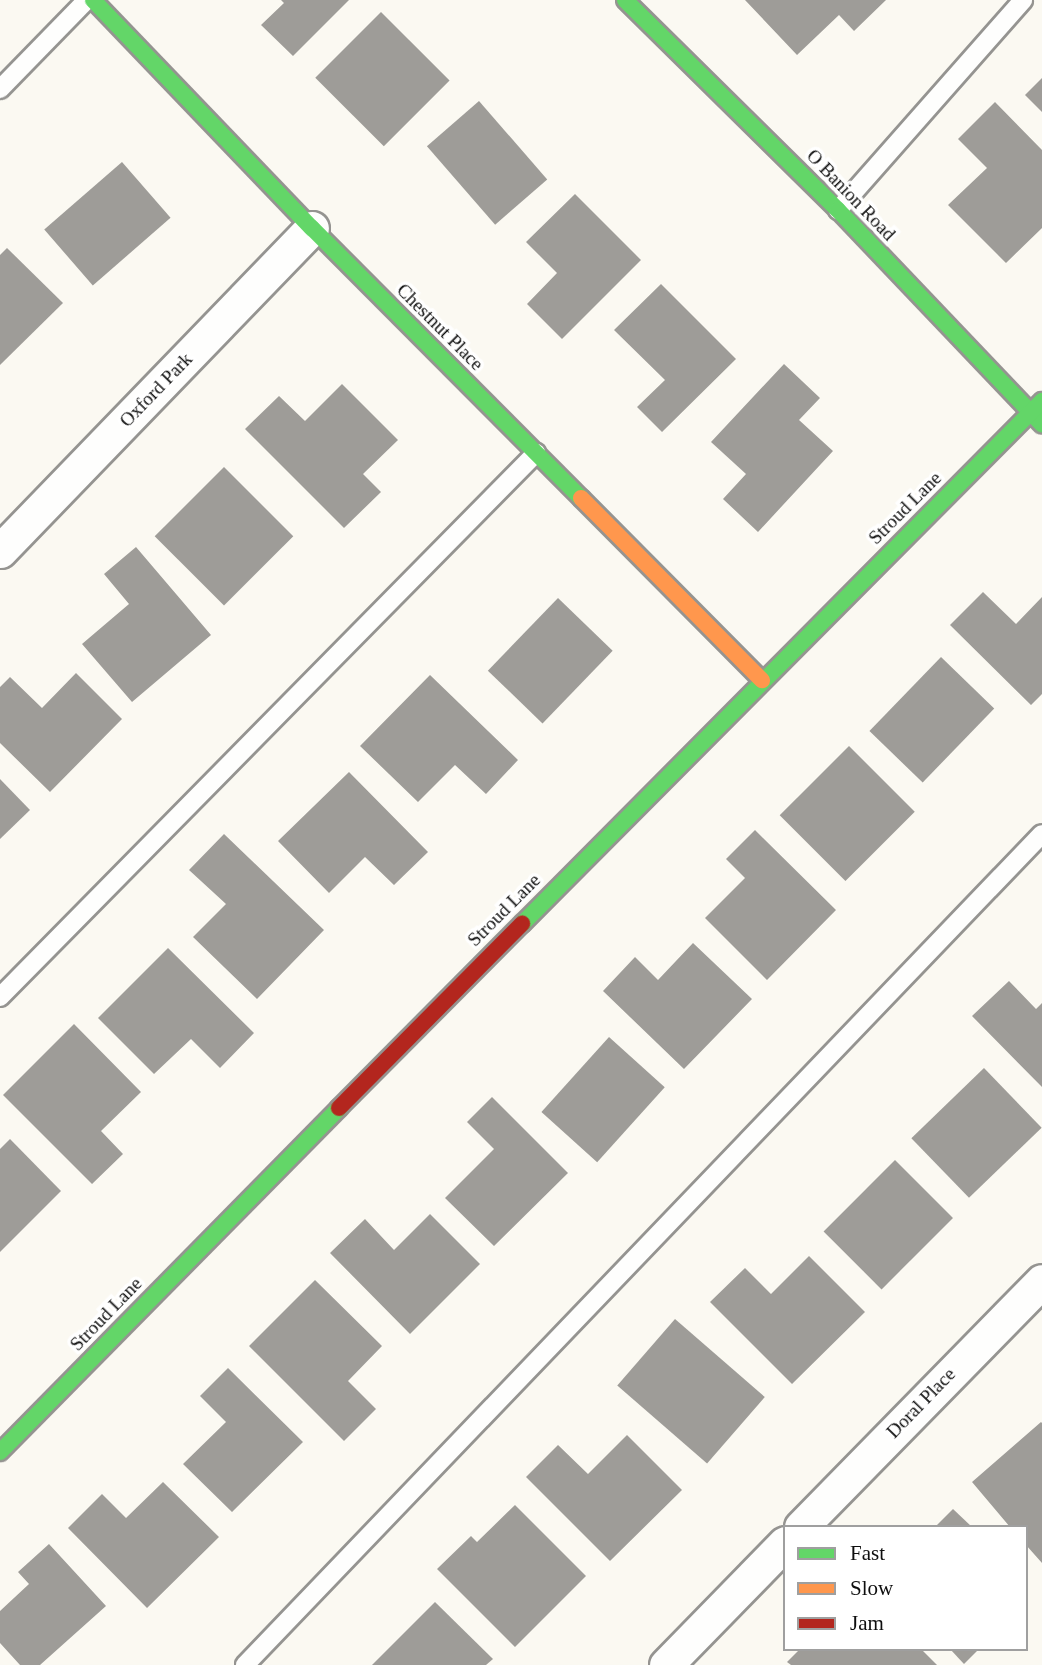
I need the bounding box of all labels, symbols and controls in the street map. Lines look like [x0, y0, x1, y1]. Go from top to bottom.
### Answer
street label: O Banion Road [802, 145, 900, 245]
street label: Chestnut Place [392, 279, 488, 375]
street label: Oxford Park [115, 348, 197, 432]
street label: Stroud Lane [864, 467, 946, 549]
street label: Stroud Lane [463, 869, 545, 951]
street label: Stroud Lane [65, 1272, 147, 1356]
street label: Doral Place [882, 1363, 960, 1443]
legend [783, 1525, 1028, 1651]
text: Fast [850, 1541, 885, 1565]
text: Slow [850, 1576, 893, 1600]
text: Jam [850, 1611, 884, 1635]

